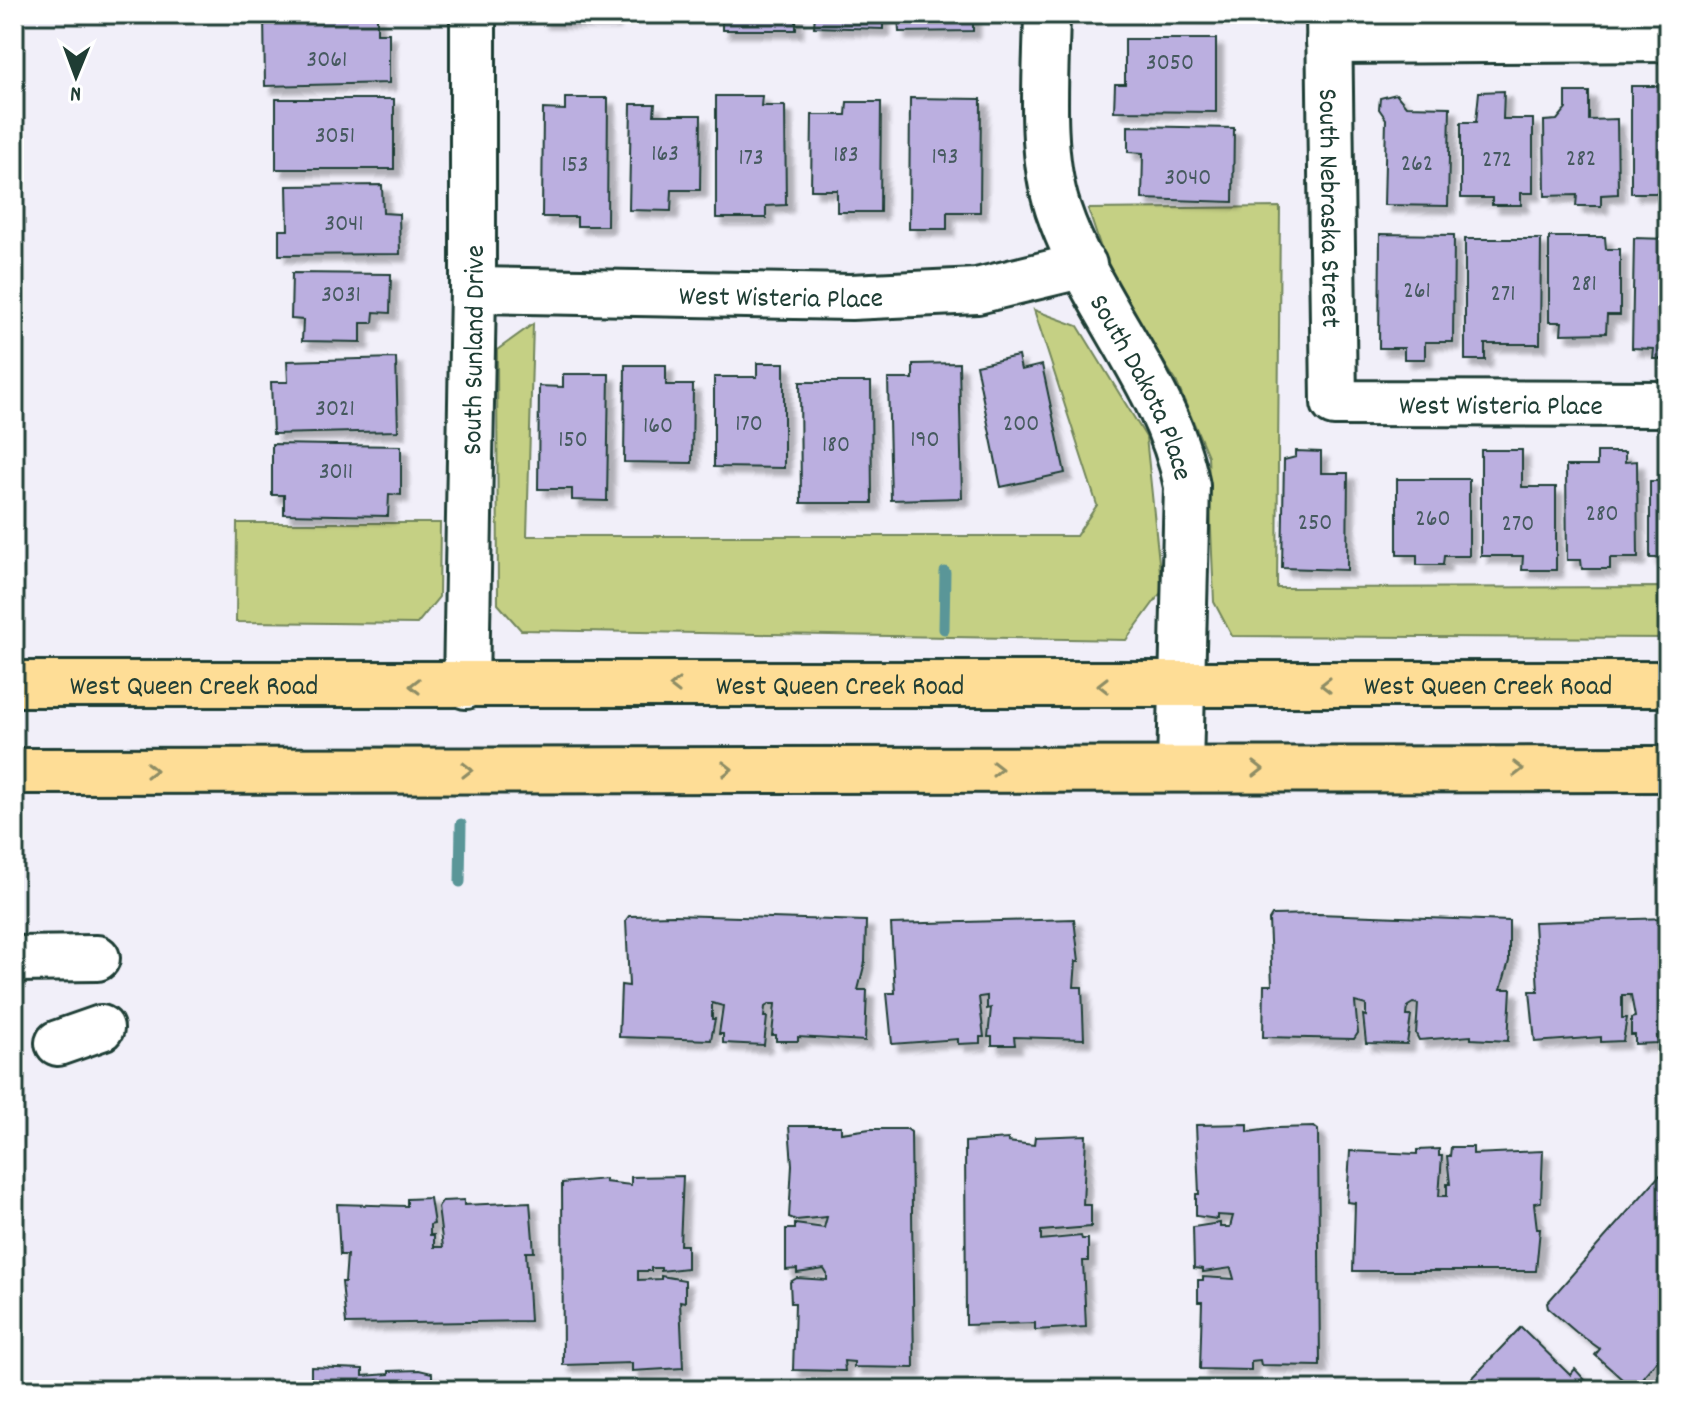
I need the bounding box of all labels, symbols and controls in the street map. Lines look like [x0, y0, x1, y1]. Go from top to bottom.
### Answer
north arrow [36, 36, 116, 116]
house number: 3061 [307, 44, 347, 78]
house number: 3050 [1146, 47, 1194, 81]
text: N [70, 77, 81, 108]
street label: South Nebraska Street [1305, 88, 1348, 328]
house number: 3051 [315, 120, 355, 154]
house number: 163 [651, 138, 679, 172]
house number: 183 [833, 139, 859, 173]
house number: 193 [932, 141, 958, 175]
house number: 173 [738, 142, 764, 176]
house number: 282 [1566, 143, 1596, 177]
house number: 272 [1482, 144, 1512, 178]
house number: 262 [1401, 148, 1433, 182]
house number: 153 [561, 149, 589, 183]
house number: 3040 [1165, 162, 1211, 196]
house number: 3041 [325, 208, 363, 242]
street label: South Sunland Drive [455, 245, 498, 456]
house number: 281 [1571, 268, 1597, 302]
house number: 261 [1403, 275, 1431, 309]
house number: 271 [1491, 278, 1515, 312]
house number: 3031 [321, 279, 361, 313]
street label: West Wisteria Place [679, 279, 884, 322]
street label: South Dakota Place [1077, 288, 1200, 485]
street label: West Wisteria Place [1399, 388, 1603, 429]
house number: 3021 [315, 393, 355, 427]
house number: 170 [735, 408, 763, 442]
house number: 200 [1003, 408, 1039, 442]
house number: 160 [643, 410, 673, 444]
house number: 150 [558, 424, 588, 458]
house number: 190 [910, 424, 940, 458]
house number: 180 [822, 429, 850, 463]
house number: 3011 [319, 456, 353, 490]
house number: 280 [1585, 498, 1619, 532]
house number: 260 [1415, 503, 1451, 537]
house number: 250 [1298, 507, 1332, 541]
house number: 270 [1502, 508, 1534, 542]
street label: West Queen Creek Road [70, 669, 318, 709]
street label: West Queen Creek Road [716, 669, 964, 709]
street label: West Queen Creek Road [1364, 669, 1612, 709]
one-way arrow [1096, 676, 1109, 694]
one-way arrow [1319, 676, 1332, 694]
one-way arrow [408, 677, 421, 695]
one-way arrow [668, 677, 681, 695]
one-way arrow [721, 760, 734, 778]
one-way arrow [991, 760, 1004, 778]
one-way arrow [1252, 760, 1265, 778]
one-way arrow [1512, 760, 1525, 778]
one-way arrow [145, 761, 158, 779]
one-way arrow [461, 761, 474, 779]

